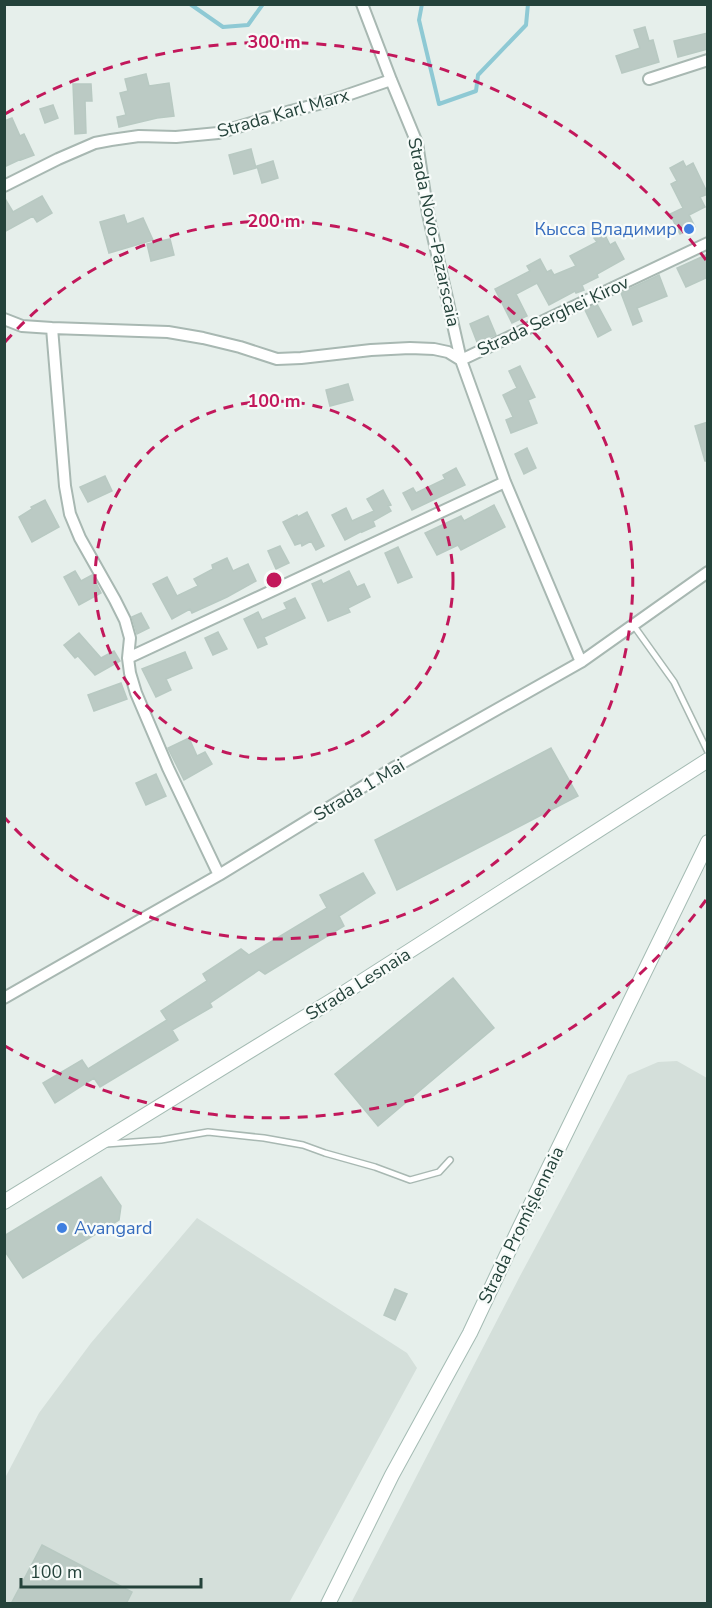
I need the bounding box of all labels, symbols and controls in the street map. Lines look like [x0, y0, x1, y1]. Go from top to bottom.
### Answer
text: 300 m [247, 30, 301, 54]
street label: Strada Karl Marx [214, 83, 352, 143]
street label: Strada Novo-Pazarscaia [402, 135, 466, 329]
text: 200 m [247, 209, 301, 233]
place label: Кысса Владимир [535, 217, 677, 241]
marker: Кысса Владимир [682, 222, 696, 236]
street label: Strada Serghei Kirov [473, 270, 633, 362]
text: 100 m [247, 389, 301, 413]
centre of rings [264, 570, 284, 590]
street label: Strada 1 Mai [309, 753, 409, 827]
street label: Strada Lesnaia [301, 942, 415, 1026]
street label: Strada Promîșlennaia [472, 1142, 570, 1308]
place label: Avangard [74, 1216, 152, 1240]
marker: Avangard [55, 1221, 69, 1235]
scale bar [21, 1551, 201, 1589]
text: 100 m [30, 1560, 82, 1584]

